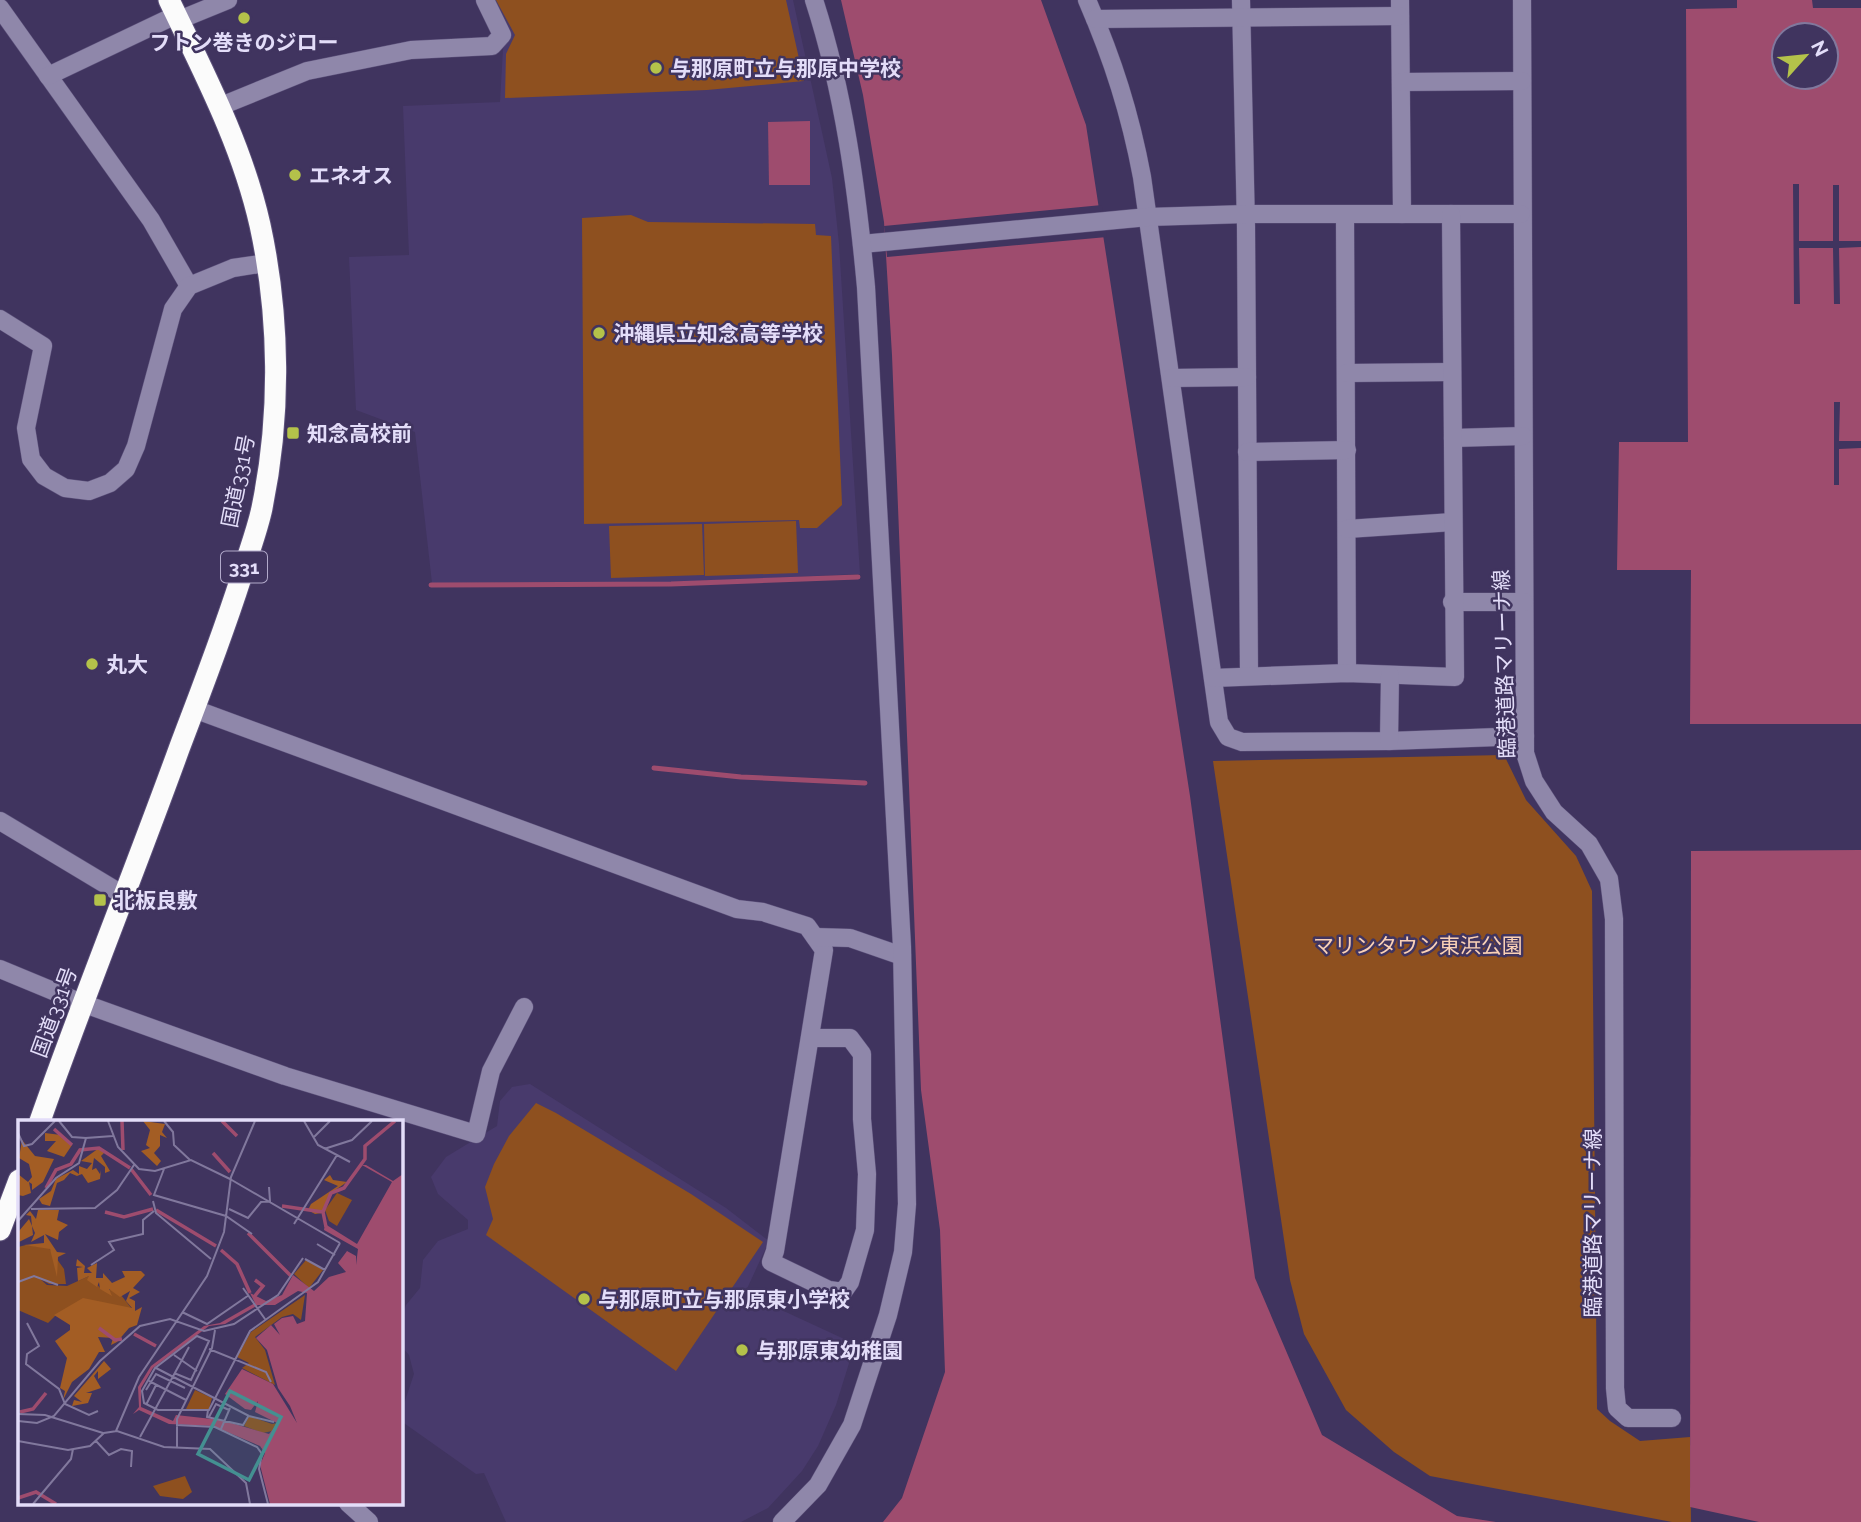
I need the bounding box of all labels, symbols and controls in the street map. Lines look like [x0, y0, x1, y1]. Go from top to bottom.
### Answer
marker: フトン巻きのジロー [236, 10, 252, 26]
north arrow [1770, 21, 1840, 91]
place label: フトン巻きのジロー [150, 30, 339, 55]
text: N [1807, 37, 1833, 60]
place label: 与那原町立与那原中学校 [670, 56, 901, 81]
marker: 与那原町立与那原中学校 [648, 60, 664, 76]
place label: エネオス [309, 163, 393, 188]
marker: エネオス [287, 167, 303, 183]
place label: 沖縄県立知念高等学校 [613, 321, 823, 346]
marker: 沖縄県立知念高等学校 [591, 325, 607, 341]
place label: 知念高校前 [307, 421, 412, 446]
marker: 知念高校前 [285, 425, 301, 441]
street label: 国道331号 [217, 432, 259, 530]
road number: 331 [221, 552, 267, 582]
street label: 臨港道路マリーナ線 [1488, 569, 1520, 759]
place label: 丸大 [106, 652, 148, 677]
marker: 丸大 [84, 656, 100, 672]
place label: 北板良敷 [114, 888, 198, 913]
marker: 北板良敷 [92, 892, 108, 908]
park label: マリンタウン東浜公園 [1313, 933, 1523, 958]
street label: 国道331号 [26, 963, 82, 1061]
inset map [18, 1120, 402, 1504]
street label: 臨港道路マリーナ線 [1580, 1129, 1605, 1318]
place label: 与那原町立与那原東小学校 [598, 1287, 850, 1312]
marker: 与那原町立与那原東小学校 [576, 1291, 592, 1307]
place label: 与那原東幼稚園 [756, 1338, 903, 1363]
marker: 与那原東幼稚園 [734, 1342, 750, 1358]

